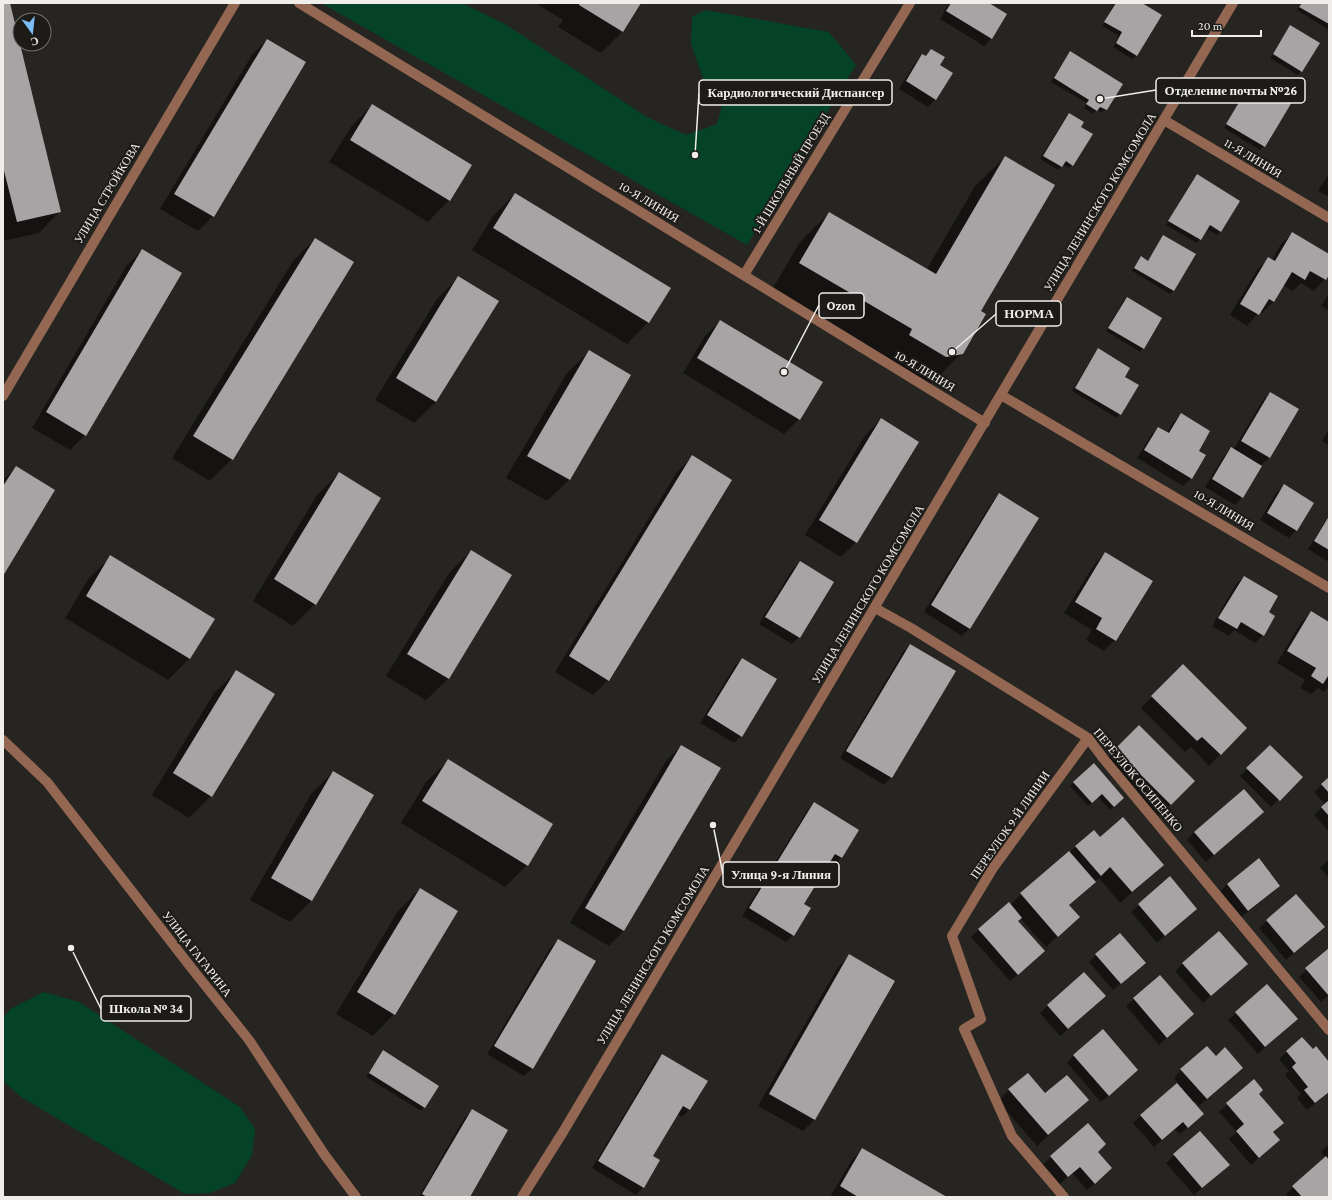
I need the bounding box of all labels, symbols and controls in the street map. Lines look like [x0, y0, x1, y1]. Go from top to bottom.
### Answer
north arrow [12, 12, 52, 52]
scale bar [1192, 12, 1261, 38]
text: 20 m [1198, 19, 1223, 33]
text: С [29, 35, 40, 48]
callout: Отделение почты №26 [1156, 78, 1305, 103]
callout: Кардиологический Диспансер [699, 80, 892, 105]
text: Отделение почты №26 [1165, 83, 1297, 98]
text: Кардиологический Диспансер [707, 85, 885, 100]
street label: УЛИЦА ЛЕНИНСКОГО КОМСОМОЛА [1041, 110, 1159, 294]
street label: 1-Й ШКОЛЬНЫЙ ПРОЕЗД [750, 111, 832, 235]
street label: 11-Я ЛИНИЯ [1222, 135, 1284, 181]
street label: УЛИЦА СТРОЙКОВА [71, 140, 143, 246]
street label: 10-Я ЛИНИЯ [616, 179, 682, 225]
callout: Ozon [819, 293, 864, 318]
text: Ozon [826, 298, 856, 313]
callout: НОРМА [996, 301, 1061, 326]
text: НОРМА [1004, 306, 1054, 321]
street label: 10-Я ЛИНИЯ [892, 348, 958, 394]
street label: 10-Я ЛИНИЯ [1191, 487, 1257, 533]
street label: УЛИЦА ЛЕНИНСКОГО КОМСОМОЛА [809, 502, 927, 686]
street label: ПЕРЕУЛОК ОСИПЕНКО [1091, 725, 1186, 835]
street label: ПЕРЕУЛОК 9-Й ЛИНИИ [967, 768, 1053, 882]
callout: Улица 9-я Линия [723, 862, 839, 887]
street label: УЛИЦА ЛЕНИНСКОГО КОМСОМОЛА [594, 863, 712, 1047]
text: Улица 9-я Линия [731, 867, 831, 882]
street label: УЛИЦА ГАГАРИНА [159, 908, 235, 1000]
callout: Школа № 34 [101, 996, 191, 1021]
text: Школа № 34 [109, 1001, 183, 1016]

